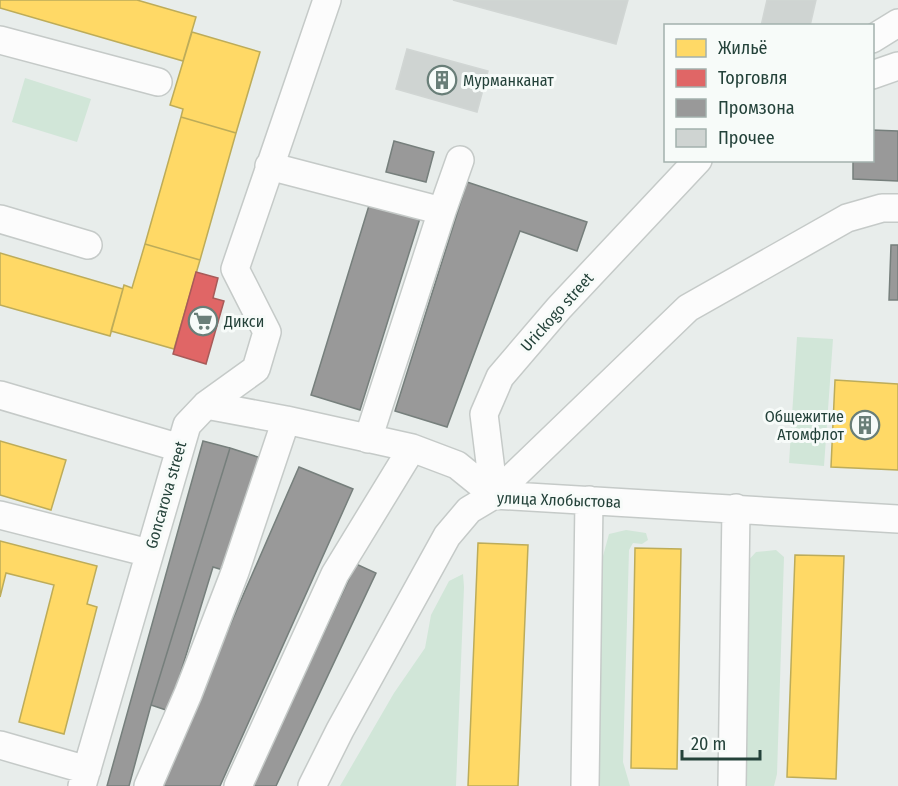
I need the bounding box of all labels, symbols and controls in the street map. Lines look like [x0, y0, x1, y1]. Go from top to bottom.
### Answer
legend [664, 24, 874, 162]
text: Жильё [718, 37, 768, 59]
building icon: Мурманканат [426, 64, 458, 96]
text: Торговля [718, 67, 787, 89]
place label: Мурманканат [463, 71, 554, 90]
text: Промзона [718, 97, 795, 119]
text: Прочее [718, 127, 775, 149]
street label: Urickogo street [517, 268, 598, 355]
supermarket icon: Дикси [187, 305, 219, 337]
place label: Дикси [223, 312, 264, 331]
place label: Общежитие Атомфлот [765, 407, 844, 444]
building icon: Общежитие Атомфлот [849, 409, 881, 441]
street label: Goncarova street [142, 438, 191, 551]
street label: улица Хлобыстова [497, 488, 622, 512]
scale bar [682, 723, 760, 761]
text: 20 m [691, 733, 726, 755]

